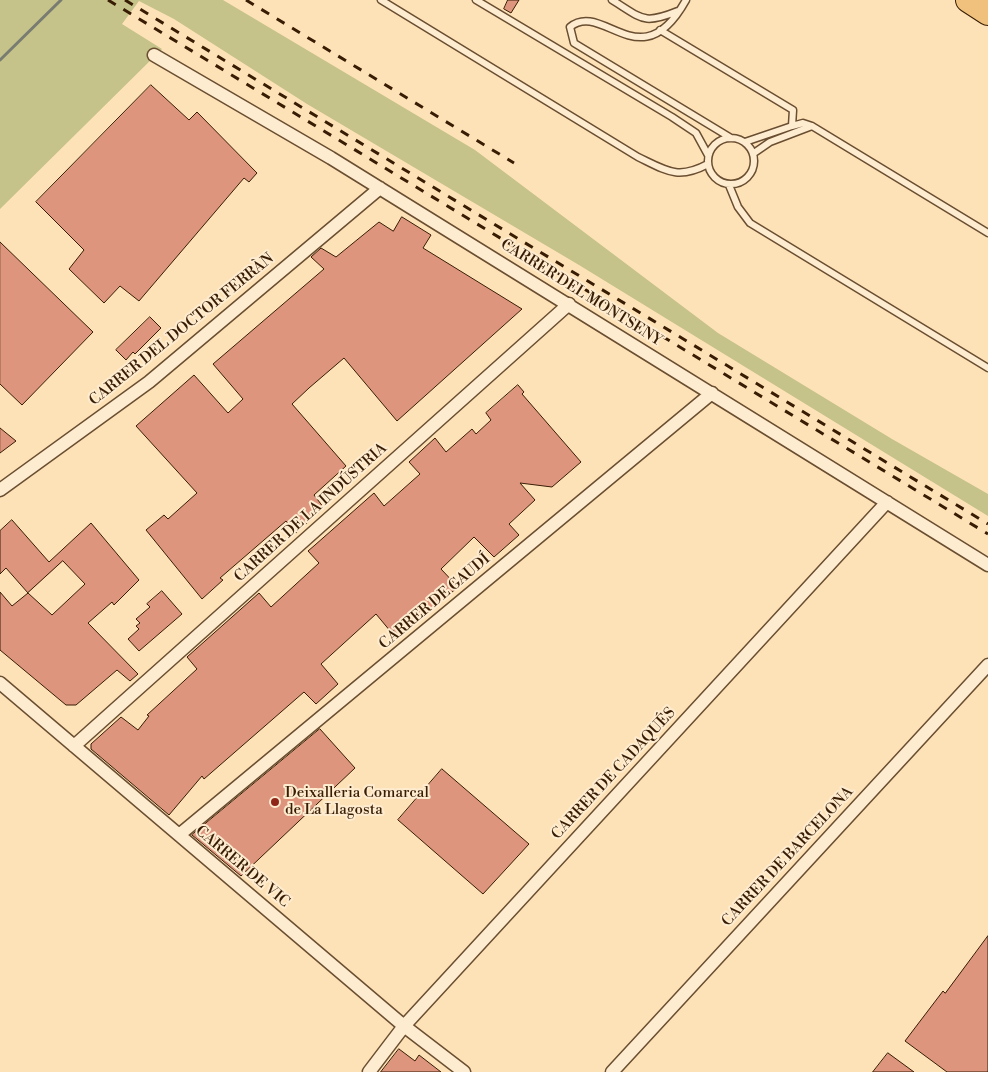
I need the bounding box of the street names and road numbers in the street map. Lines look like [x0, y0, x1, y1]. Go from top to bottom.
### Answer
street label: CARRER DEL MONTSENY [497, 236, 665, 350]
street label: CARRER DEL DOCTOR FERRÀN [86, 250, 278, 410]
street label: CARRER DE LA INDÚSTRIA [231, 440, 391, 586]
street label: CARRER DE GAUDÍ [376, 550, 494, 654]
street label: CARRER DE CADAQUÉS [548, 704, 680, 844]
street label: CARRER DE BARCELONA [718, 783, 858, 931]
street label: CARRER DE VIC [191, 822, 293, 912]

